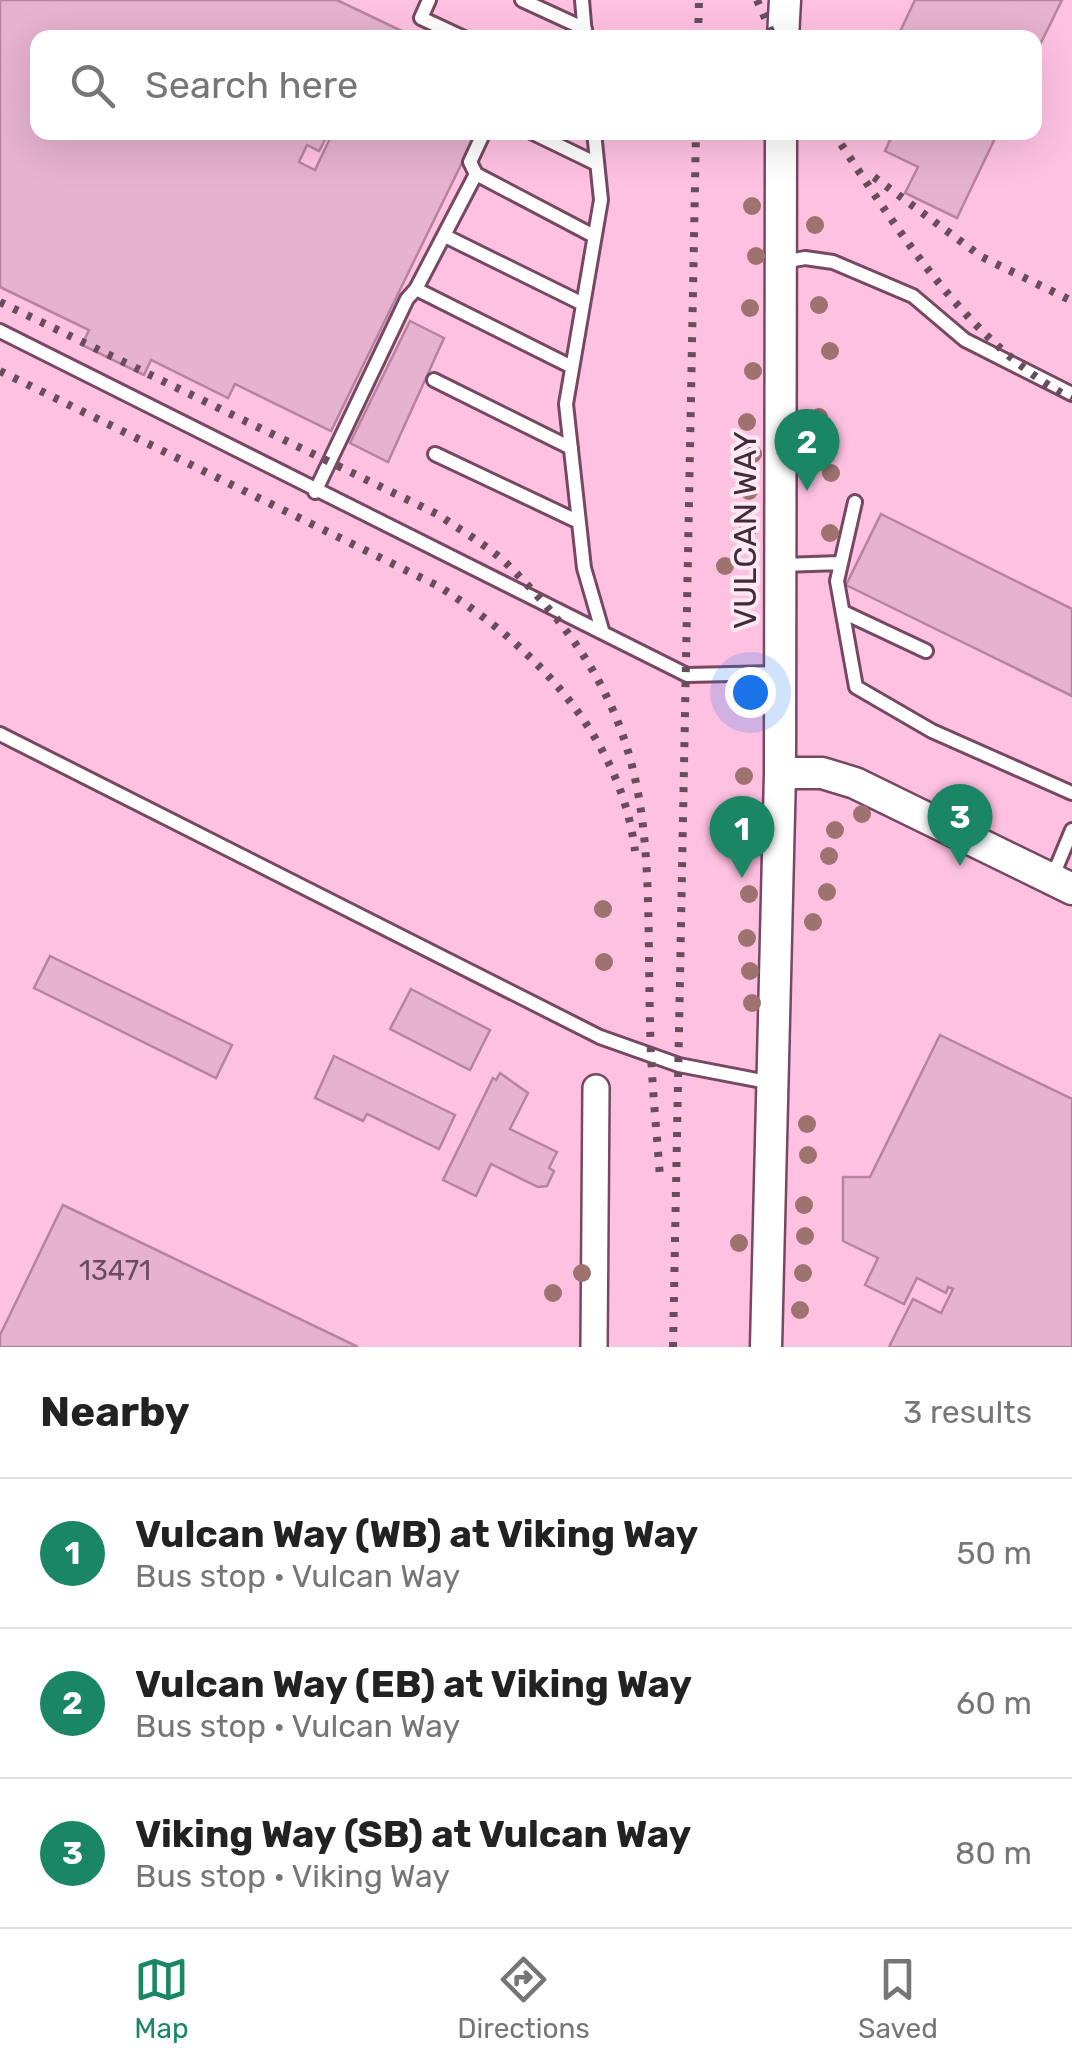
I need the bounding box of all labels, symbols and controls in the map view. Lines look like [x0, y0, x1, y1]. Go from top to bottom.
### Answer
search box [30, 30, 1042, 140]
icon: search [65, 58, 120, 113]
text: Search here [145, 62, 358, 108]
pin: 2 [774, 408, 840, 491]
street label: VULCAN WAY [726, 431, 764, 629]
your location [725, 667, 776, 718]
pin: 3 [928, 784, 992, 866]
pin: 1 [710, 796, 774, 878]
house number: 13471 [79, 1254, 151, 1287]
text: Nearby [40, 1387, 190, 1437]
text: 3 results [903, 1393, 1032, 1431]
text: Vulcan Way (WB) at Viking Way [135, 1511, 698, 1557]
text: 1 [65, 1534, 80, 1572]
text: 50 m [956, 1534, 1032, 1572]
text: Bus stop · Vulcan Way [135, 1557, 460, 1595]
text: Vulcan Way (EB) at Viking Way [135, 1661, 692, 1707]
text: 2 [62, 1684, 83, 1722]
text: 60 m [956, 1684, 1032, 1722]
text: Bus stop · Vulcan Way [135, 1707, 460, 1745]
text: Viking Way (SB) at Vulcan Way [135, 1811, 691, 1857]
text: 3 [62, 1834, 83, 1872]
text: 80 m [955, 1834, 1032, 1872]
text: Bus stop · Viking Way [135, 1857, 450, 1895]
tab: Map [134, 1952, 189, 2045]
tab: Directions [457, 1952, 590, 2045]
tab: Saved [858, 1952, 938, 2045]

